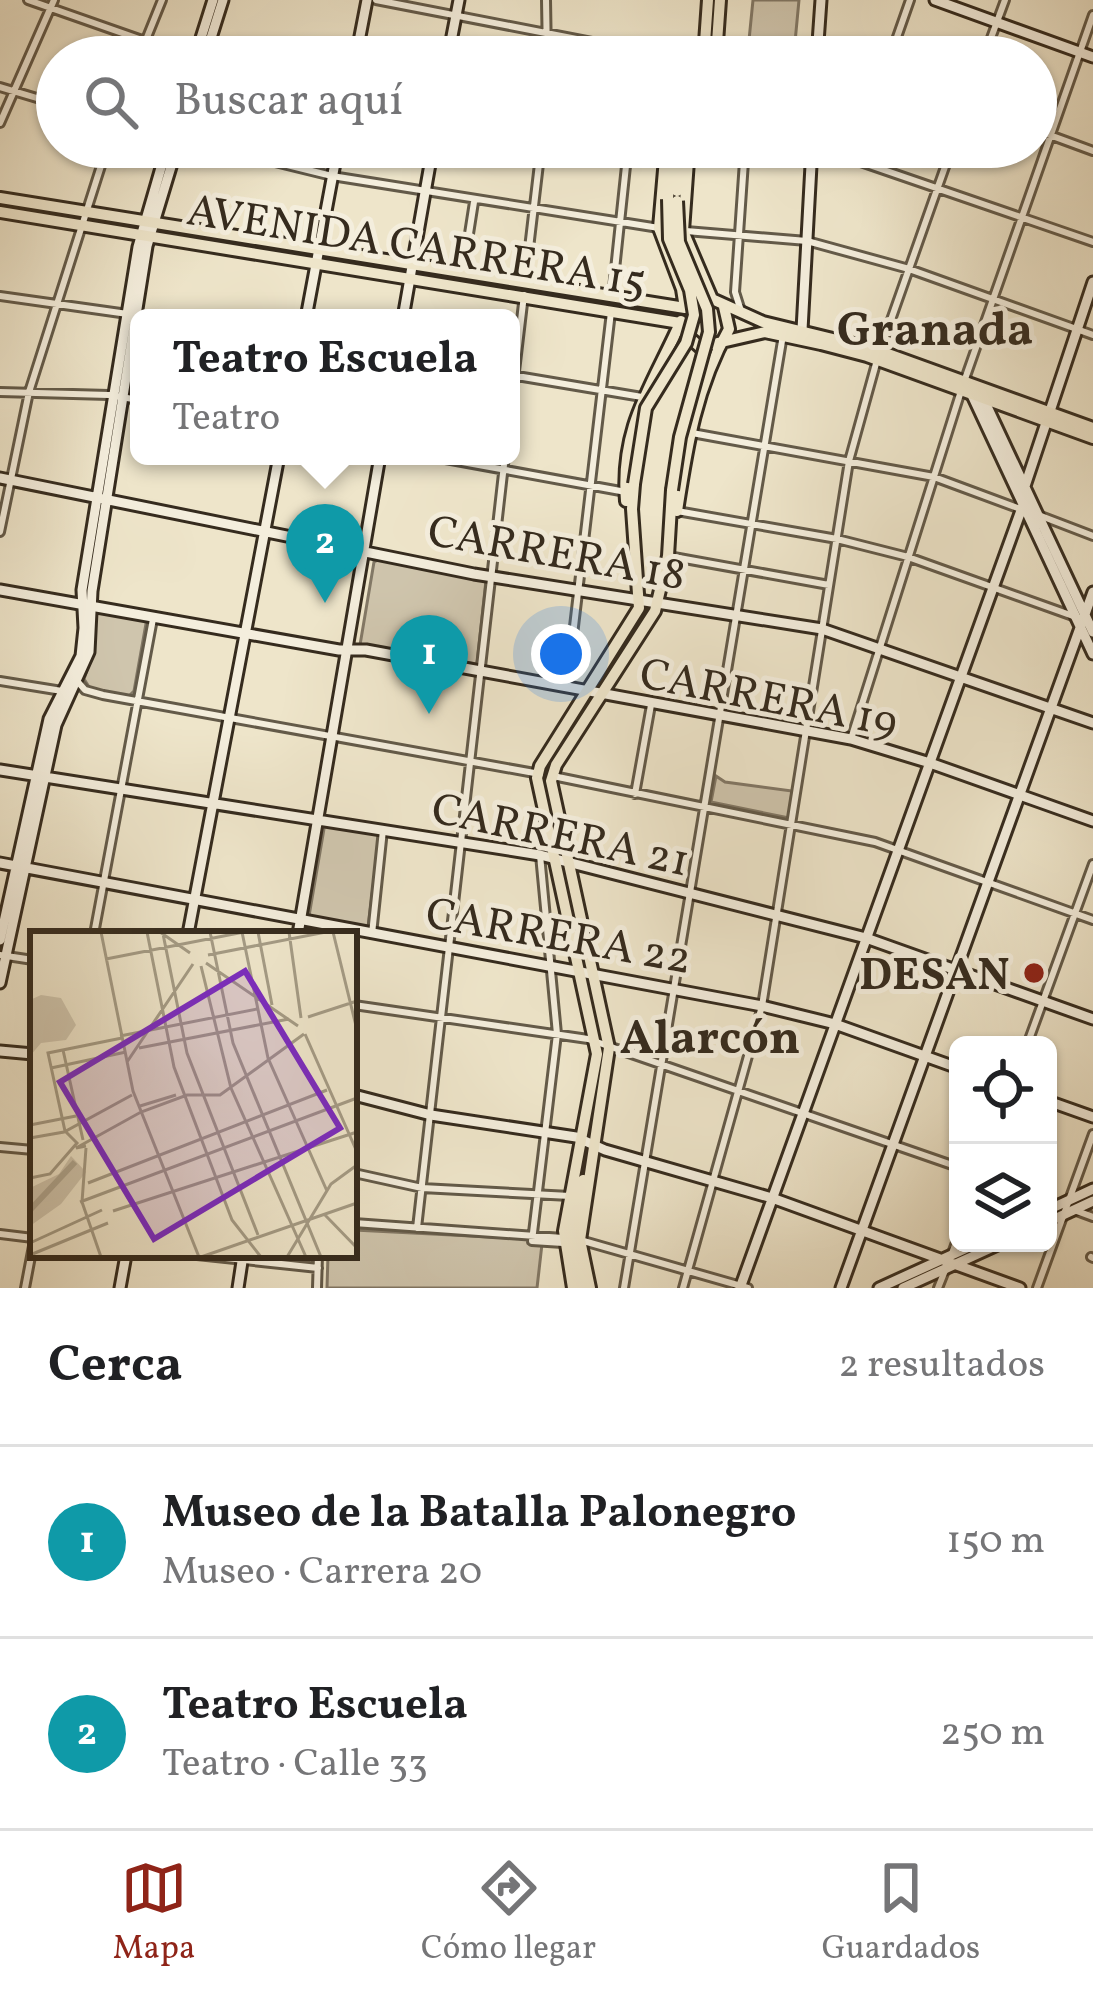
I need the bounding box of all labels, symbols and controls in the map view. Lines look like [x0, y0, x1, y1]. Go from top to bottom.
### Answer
search box [36, 36, 1057, 168]
icon: search [78, 69, 144, 135]
text: Buscar aquí [174, 71, 403, 134]
street label: AVENIDA CARRERA 15 [182, 181, 650, 316]
district label: Granada [837, 299, 1033, 366]
popup [130, 309, 520, 465]
text: Teatro Escuela [172, 329, 478, 392]
text: Teatro [172, 392, 280, 446]
street label: CARRERA 18 [422, 502, 690, 609]
pin: 2 [286, 504, 364, 603]
pin: 1 [390, 615, 468, 714]
your location [531, 624, 591, 684]
street label: CARRERA 19 [634, 645, 902, 756]
street label: CARRERA 21 [425, 779, 695, 895]
street label: CARRERA 22 [421, 884, 696, 993]
inset map [30, 931, 357, 1258]
place label: DESAN [859, 946, 1010, 1009]
marker: DESAN [1021, 960, 1047, 986]
district label: Alarcón [620, 1007, 800, 1074]
map controls [949, 1036, 1057, 1252]
button: locate [949, 1036, 1057, 1144]
button: layers [949, 1144, 1057, 1252]
text: Cerca [48, 1331, 183, 1402]
text: 2 resultados [839, 1339, 1045, 1393]
text: Museo de la Batalla Palonegro [162, 1483, 797, 1546]
text: 1 [79, 1515, 95, 1569]
text: 150 m [946, 1515, 1045, 1569]
text: Museo · Carrera 20 [162, 1546, 482, 1600]
text: Teatro Escuela [162, 1675, 468, 1738]
text: 2 [77, 1707, 97, 1761]
text: 250 m [940, 1707, 1045, 1761]
text: Teatro · Calle 33 [162, 1738, 428, 1792]
tab: Mapa [113, 1855, 195, 1973]
tab: Cómo llegar [421, 1855, 596, 1973]
tab: Guardados [822, 1855, 980, 1973]

